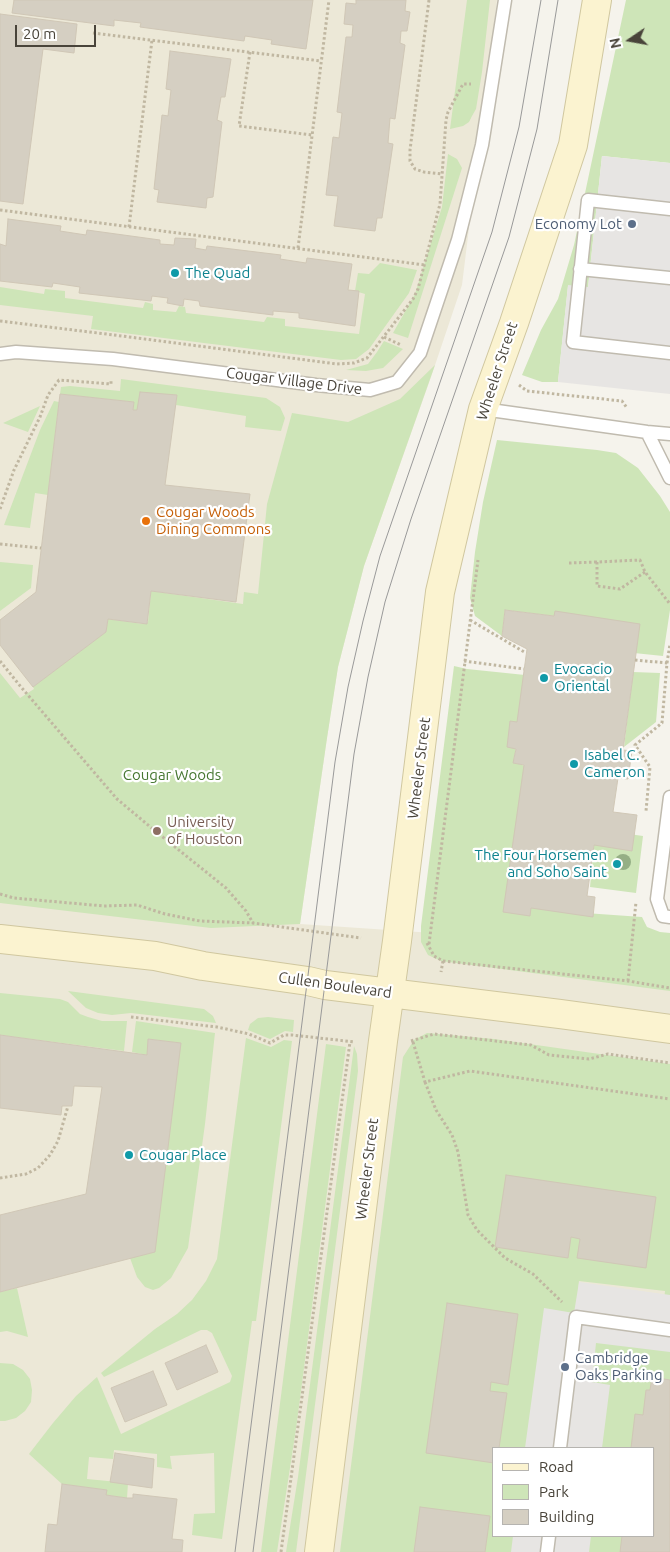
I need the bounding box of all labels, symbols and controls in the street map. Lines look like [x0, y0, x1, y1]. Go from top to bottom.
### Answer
scale bar [18, 15, 99, 47]
north arrow [605, 15, 655, 65]
text: 20 m [23, 25, 56, 42]
text: N [606, 36, 624, 50]
place label: Economy Lot [535, 215, 622, 233]
marker: Economy Lot [626, 218, 638, 230]
place label: The Quad [185, 264, 250, 282]
marker: The Quad [169, 267, 181, 279]
street label: Wheeler Street [473, 320, 521, 422]
street label: Cougar Village Drive [225, 364, 363, 398]
place label: Cougar Woods Dining Commons [156, 503, 271, 538]
marker: Cougar Woods Dining Commons [140, 515, 152, 527]
place label: Evocacio Oriental [554, 660, 612, 695]
marker: Evocacio Oriental [538, 672, 550, 684]
street label: Wheeler Street [404, 716, 434, 820]
place label: Isabel C. Cameron [584, 746, 645, 781]
marker: Isabel C. Cameron [568, 758, 580, 770]
park label: Cougar Woods [123, 766, 221, 784]
place label: University of Houston [167, 813, 242, 848]
marker: University of Houston [151, 825, 163, 837]
place label: The Four Horsemen and Soho Saint [475, 846, 607, 881]
marker: The Four Horsemen and Soho Saint [611, 858, 623, 870]
street label: Cullen Boulevard [277, 968, 393, 1002]
street label: Wheeler Street [352, 1117, 382, 1221]
place label: Cougar Place [139, 1146, 227, 1164]
marker: Cougar Place [123, 1149, 135, 1161]
place label: Cambridge Oaks Parking [575, 1349, 663, 1384]
marker: Cambridge Oaks Parking [559, 1361, 571, 1373]
legend [492, 1447, 655, 1537]
text: Road [539, 1458, 574, 1475]
text: Park [539, 1483, 569, 1500]
text: Building [539, 1508, 594, 1525]

